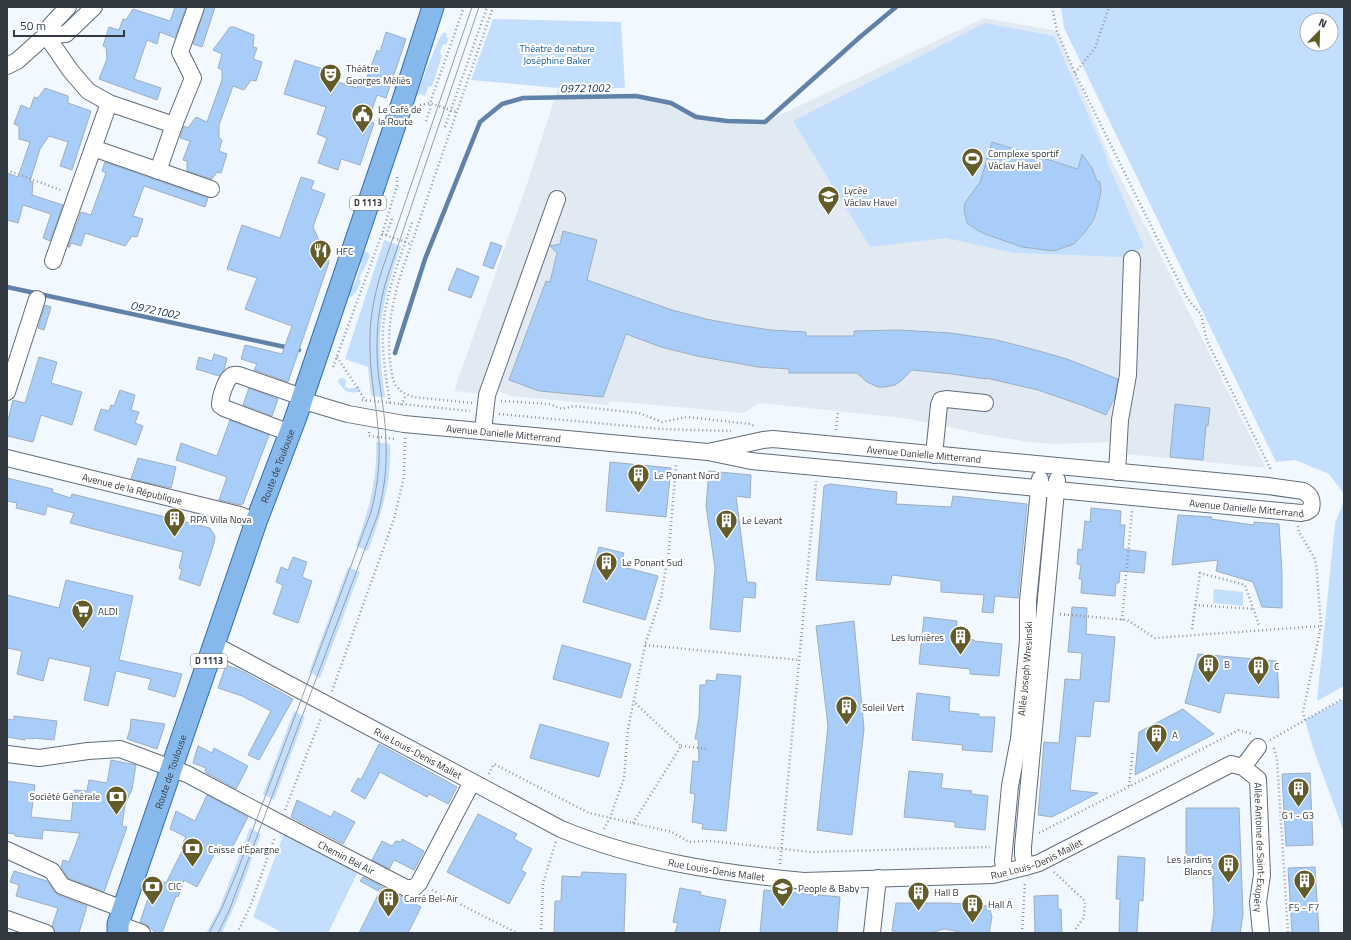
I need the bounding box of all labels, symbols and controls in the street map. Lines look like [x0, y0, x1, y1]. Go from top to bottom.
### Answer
scale bar [14, 12, 124, 38]
north arrow [1299, 12, 1339, 52]
text: N [1316, 14, 1330, 32]
text: 50 m [20, 16, 46, 35]
park label: Théatre de nature Joséphine Baker [520, 41, 594, 68]
theatre icon: Théâtre Georges Méliès [317, 61, 343, 94]
place label: Théâtre Georges Méliès [346, 61, 411, 88]
water label: O9721002 [560, 80, 611, 96]
public building icon: Le Café de la Route [350, 102, 376, 135]
place label: Le Café de la Route [378, 102, 421, 129]
sports icon: Complexe sportif Václav Havel [959, 146, 985, 179]
place label: Complexe sportif Václav Havel [988, 146, 1060, 173]
school or university icon: Lycée Václav Havel [815, 183, 841, 216]
place label: Lycée Václav Havel [844, 183, 897, 210]
road number: D 1113 [350, 196, 386, 210]
restaurant icon: HFC [308, 238, 334, 271]
place label: HFC [336, 244, 354, 259]
water label: O9721002 [129, 297, 182, 323]
street label: Avenue Danielle Mitterrand [446, 421, 561, 446]
street label: Route de Toulouse [257, 427, 299, 505]
street label: Avenue Danielle Mitterrand [866, 442, 982, 467]
building icon: Le Ponant Nord [625, 462, 651, 495]
place label: Le Ponant Nord [654, 468, 719, 483]
street label: Avenue de la République [80, 470, 184, 509]
street label: Avenue Danielle Mitterrand [1189, 495, 1305, 521]
building icon: RPA Villa Nova [161, 506, 187, 539]
building icon: Le Levant [713, 507, 739, 540]
place label: RPA Villa Nova [190, 512, 251, 527]
place label: Le Levant [742, 513, 783, 528]
building icon: Le Ponant Sud [593, 549, 619, 582]
place label: Le Ponant Sud [622, 555, 683, 570]
supermarket icon: ALDI [69, 598, 95, 631]
place label: ALDI [98, 604, 118, 619]
street label: Allée Joseph Wresinski [1014, 621, 1036, 717]
building icon: Les lumières [947, 624, 973, 657]
place label: Les lumières [891, 630, 944, 645]
building icon: B [1196, 651, 1222, 684]
building icon: C [1245, 653, 1271, 686]
road number: D 1113 [191, 654, 227, 668]
place label: B [1224, 657, 1230, 672]
place label: C [1274, 659, 1280, 674]
building icon: Soleil Vert [833, 694, 859, 727]
place label: Soleil Vert [862, 700, 905, 715]
building icon: A [1143, 722, 1169, 755]
street label: Rue Louis-Denis Mallet [371, 724, 465, 783]
place label: A [1172, 728, 1178, 743]
street label: Route de Toulouse [151, 733, 190, 811]
building icon: G1 - G3 [1285, 776, 1311, 809]
street label: Allée Antoine de Saint-Exupéry [1250, 782, 1269, 913]
bank icon: Société Générale [103, 783, 129, 816]
place label: Société Générale [30, 789, 100, 804]
place label: G1 - G3 [1282, 808, 1314, 823]
street label: Rue Louis-Denis Mallet [989, 835, 1086, 883]
bank icon: Caisse d'Épargne [180, 836, 206, 869]
street label: Chemin Bel Air [315, 837, 377, 879]
place label: Caisse d'Épargne [208, 842, 279, 857]
place label: Les Jardins Blancs [1167, 852, 1212, 879]
building icon: Les Jardins Blancs [1215, 852, 1241, 885]
street label: Rue Louis-Denis Mallet [667, 855, 766, 885]
building icon: F5 - F7 [1291, 868, 1317, 901]
bank icon: CIC [140, 873, 166, 906]
school or university icon: People & Baby [770, 875, 796, 908]
place label: CIC [168, 879, 182, 894]
building icon: Hall B [906, 879, 932, 912]
place label: People & Baby [798, 881, 859, 896]
building icon: Carré Bel-Air [376, 885, 402, 918]
place label: Hall B [934, 885, 959, 900]
place label: Carré Bel-Air [404, 891, 458, 906]
building icon: Hall A [960, 891, 986, 924]
place label: Hall A [988, 897, 1013, 912]
place label: F5 - F7 [1289, 900, 1319, 915]

